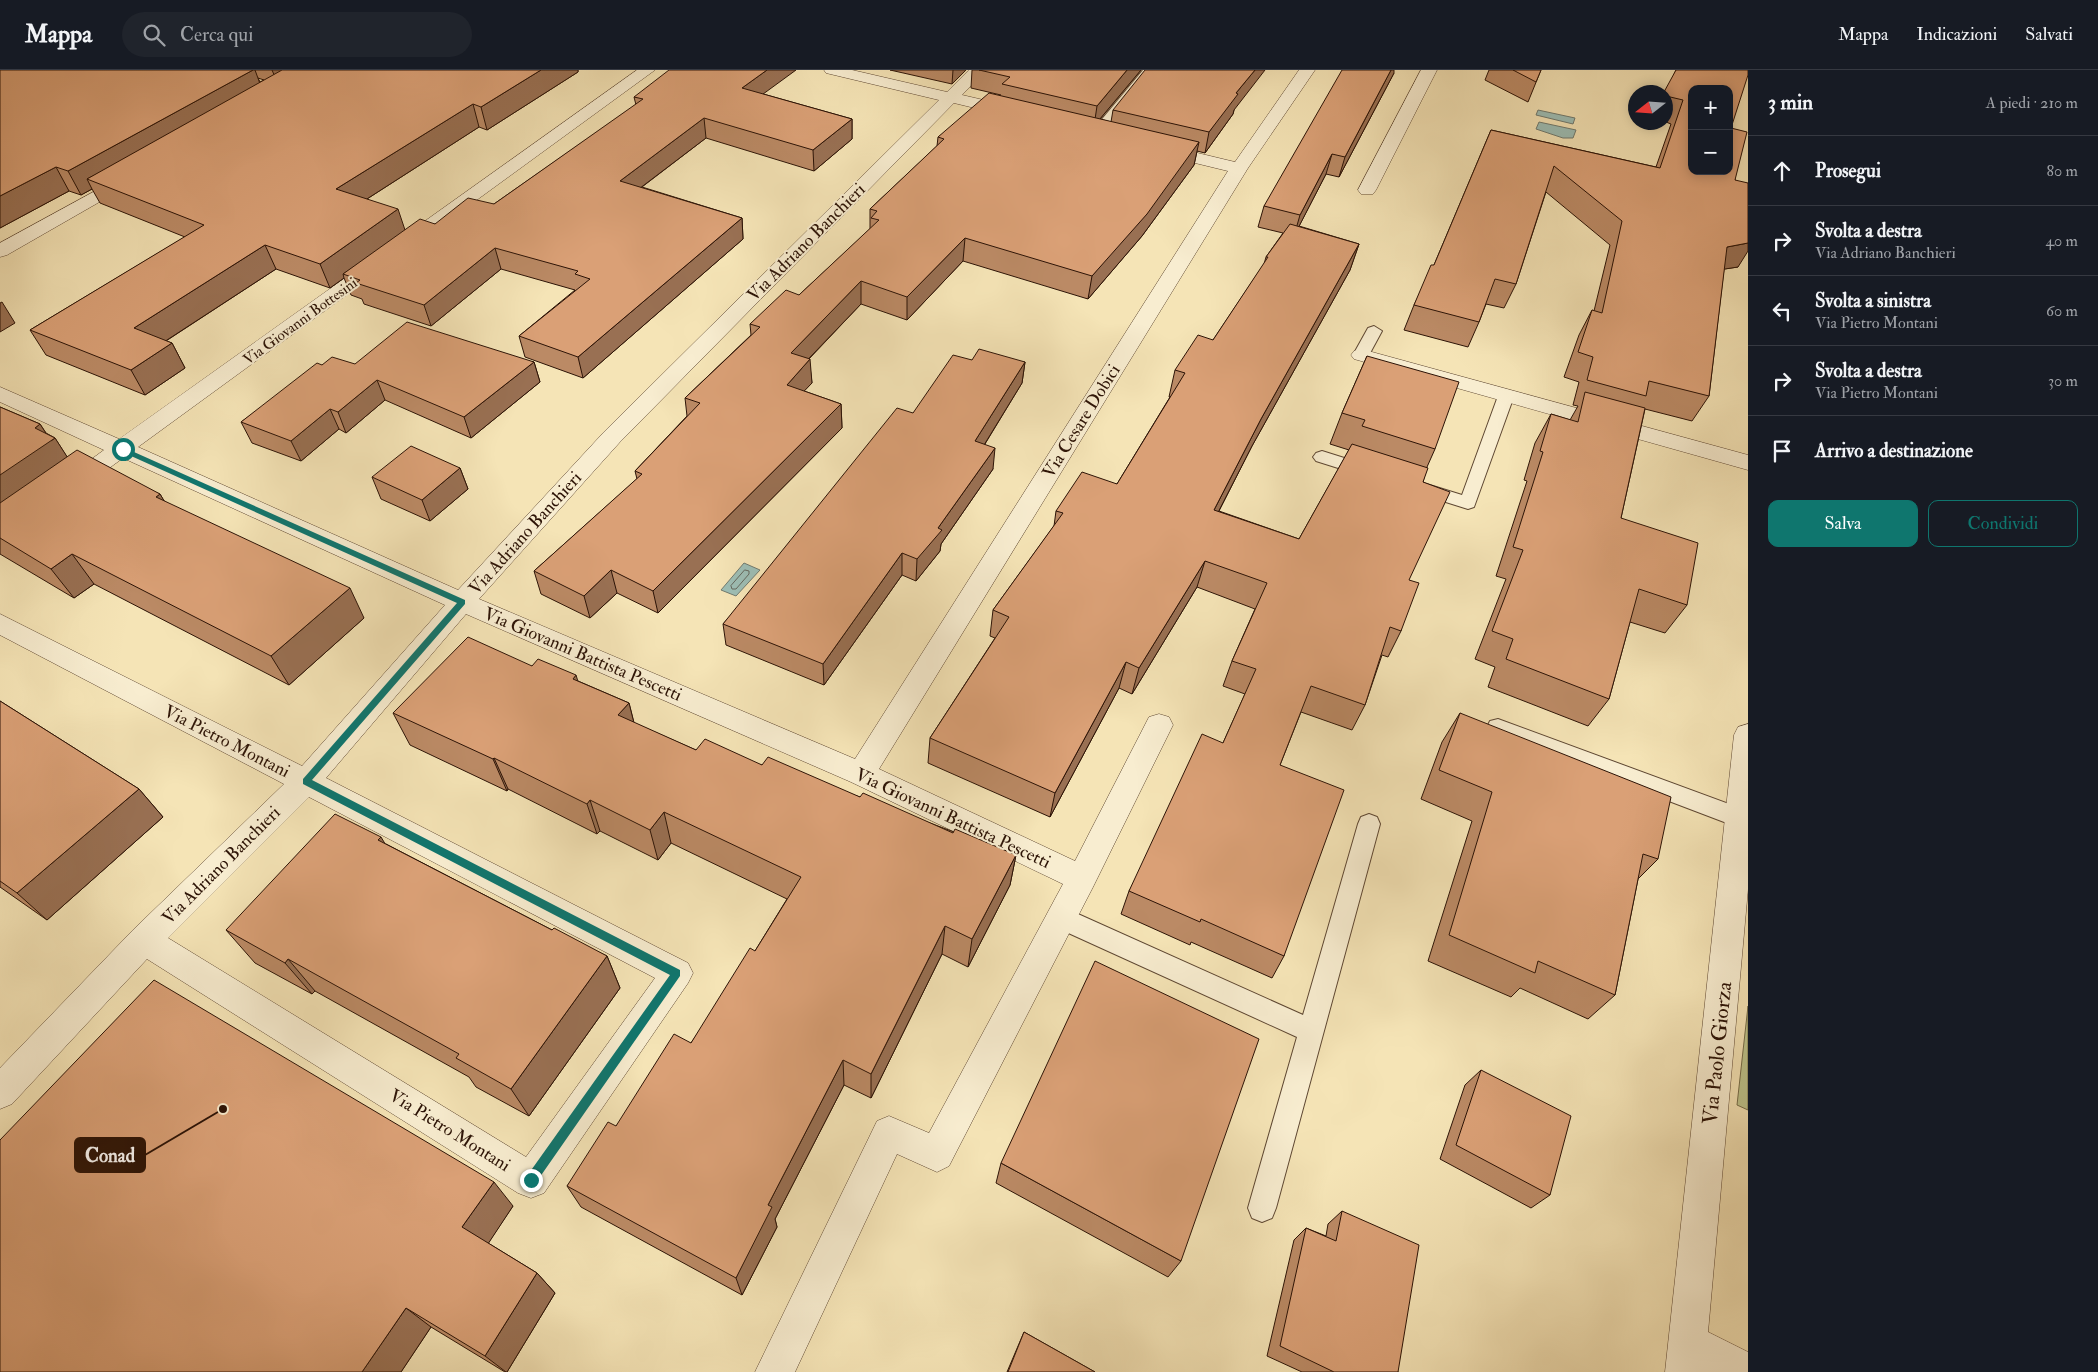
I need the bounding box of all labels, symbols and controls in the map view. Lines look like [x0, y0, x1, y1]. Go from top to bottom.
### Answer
search box [122, 12, 472, 57]
text: Mappa [25, 19, 92, 50]
icon: search [140, 21, 168, 49]
text: Cerca qui [180, 23, 253, 47]
text: Mappa [1838, 23, 1888, 46]
text: Indicazioni [1916, 23, 1997, 46]
text: Salvati [2025, 23, 2073, 46]
north arrow [1628, 85, 1673, 130]
map controls [1688, 85, 1733, 175]
button: + [1688, 85, 1733, 130]
text: 3 min [1768, 89, 1813, 116]
text: A piedi · 210 m [1986, 93, 2078, 113]
button: − [1688, 130, 1733, 175]
icon: ahead [1768, 157, 1796, 185]
text: Prosegui [1815, 159, 1881, 183]
text: 80 m [2047, 161, 2078, 181]
street label: Via Adriano Banchieri [742, 178, 871, 306]
text: Svolta a destra [1815, 219, 1922, 243]
icon: right [1768, 227, 1796, 255]
text: 40 m [2045, 231, 2078, 251]
text: Via Adriano Banchieri [1815, 243, 1956, 263]
street label: Via Giovanni Bottesini [239, 274, 361, 369]
text: Svolta a sinistra [1815, 289, 1931, 313]
icon: left [1768, 297, 1796, 325]
text: 60 m [2046, 301, 2078, 321]
text: Via Pietro Montani [1815, 313, 1938, 333]
text: Svolta a destra [1815, 359, 1922, 383]
street label: Via Cesare Dobici [1037, 360, 1126, 482]
icon: right [1768, 367, 1796, 395]
text: 30 m [2048, 371, 2078, 391]
text: Via Pietro Montani [1815, 383, 1938, 403]
icon: arrive [1768, 437, 1796, 465]
route start [112, 438, 135, 461]
text: Arrivo a destinazione [1815, 439, 1973, 463]
street label: Via Adriano Banchieri [464, 467, 587, 600]
button: Salva [1768, 500, 1918, 547]
button: Condividi [1928, 500, 2078, 547]
street label: Via Giovanni Battista Pescetti [480, 602, 686, 707]
street label: Via Pietro Montani [160, 700, 294, 783]
street label: Via Giovanni Battista Pescetti [851, 763, 1054, 874]
street label: Via Adriano Banchieri [157, 801, 286, 929]
street label: Via Paolo Giorza [1697, 980, 1738, 1126]
street label: Via Pietro Montani [385, 1084, 515, 1177]
callout: Conad [75, 1138, 145, 1172]
text: Conad [85, 1144, 136, 1168]
route end [520, 1169, 543, 1192]

